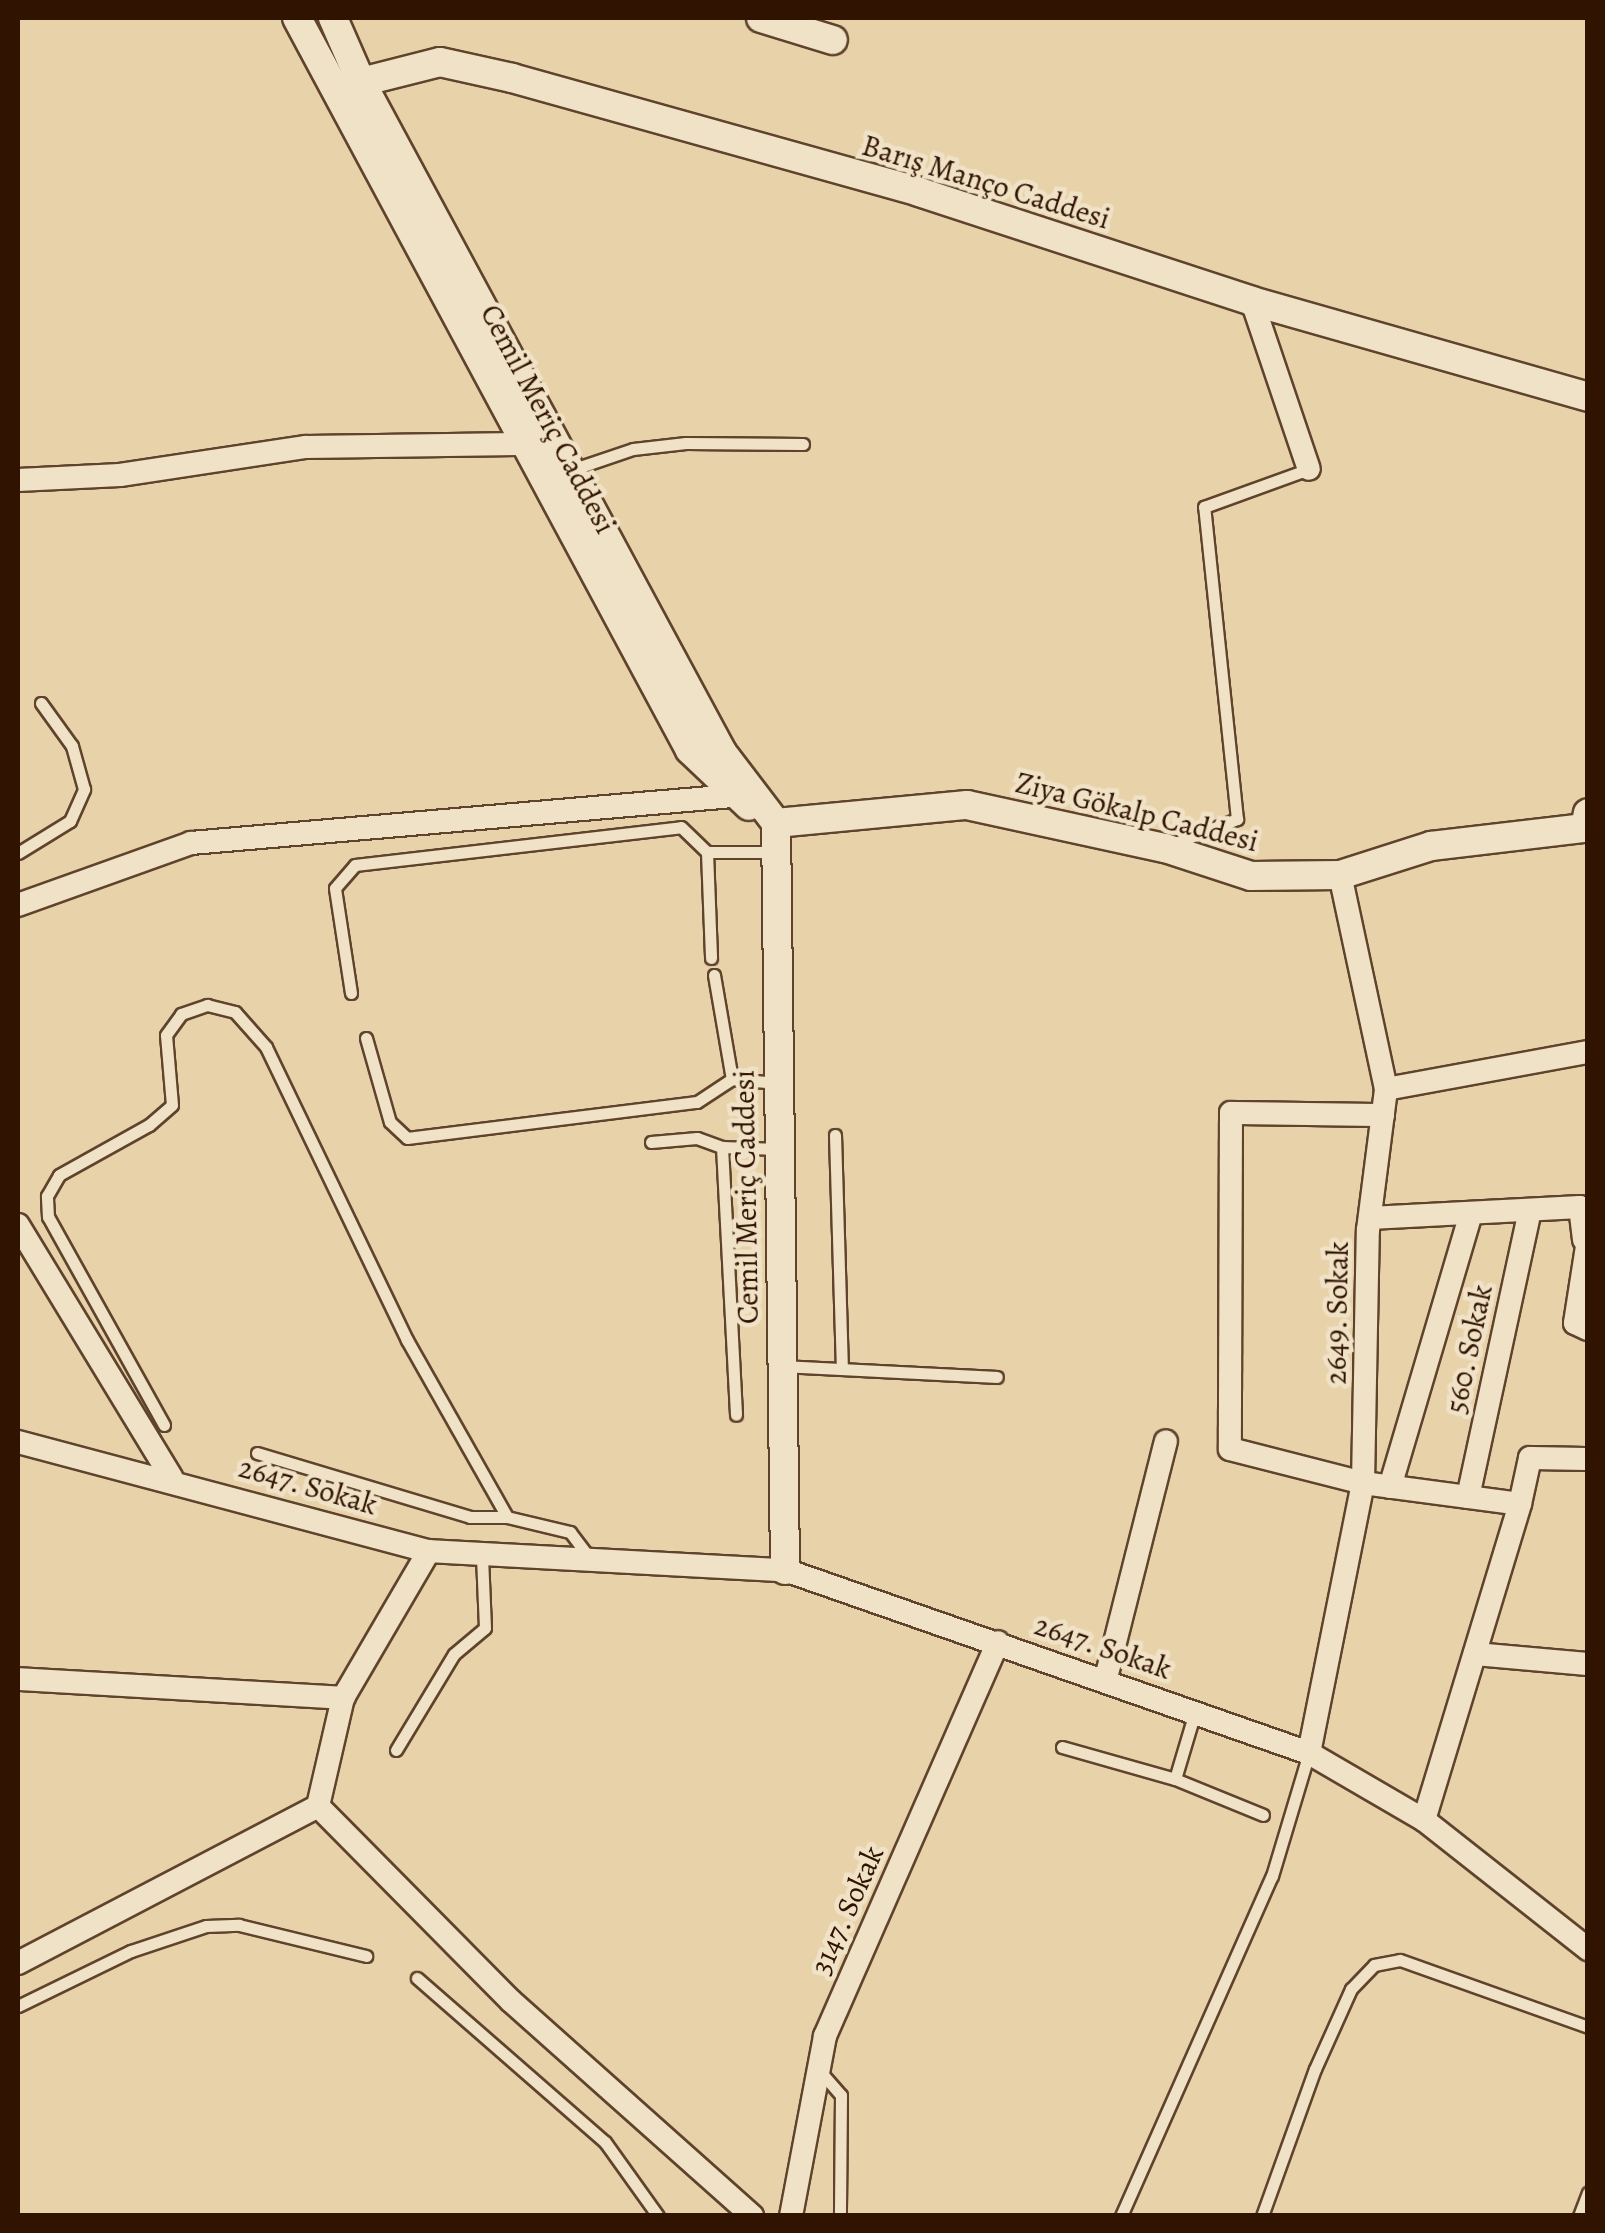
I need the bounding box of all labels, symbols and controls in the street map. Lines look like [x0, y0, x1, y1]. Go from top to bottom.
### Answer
street label: Barış Manço Caddesi [858, 127, 1114, 237]
street label: Cemil Meriç Caddesi [472, 298, 624, 540]
street label: Ziya Gökalp Caddesi [1012, 764, 1262, 860]
street label: Cemil Meriç Caddesi [726, 1070, 766, 1324]
street label: 2649. Sokak [1318, 1241, 1356, 1385]
street label: 560. Sokak [1438, 1281, 1500, 1417]
street label: 2647. Sokak [234, 1449, 382, 1523]
street label: 2647. Sokak [1030, 1607, 1176, 1687]
street label: 3147. Sokak [803, 1840, 891, 1980]

